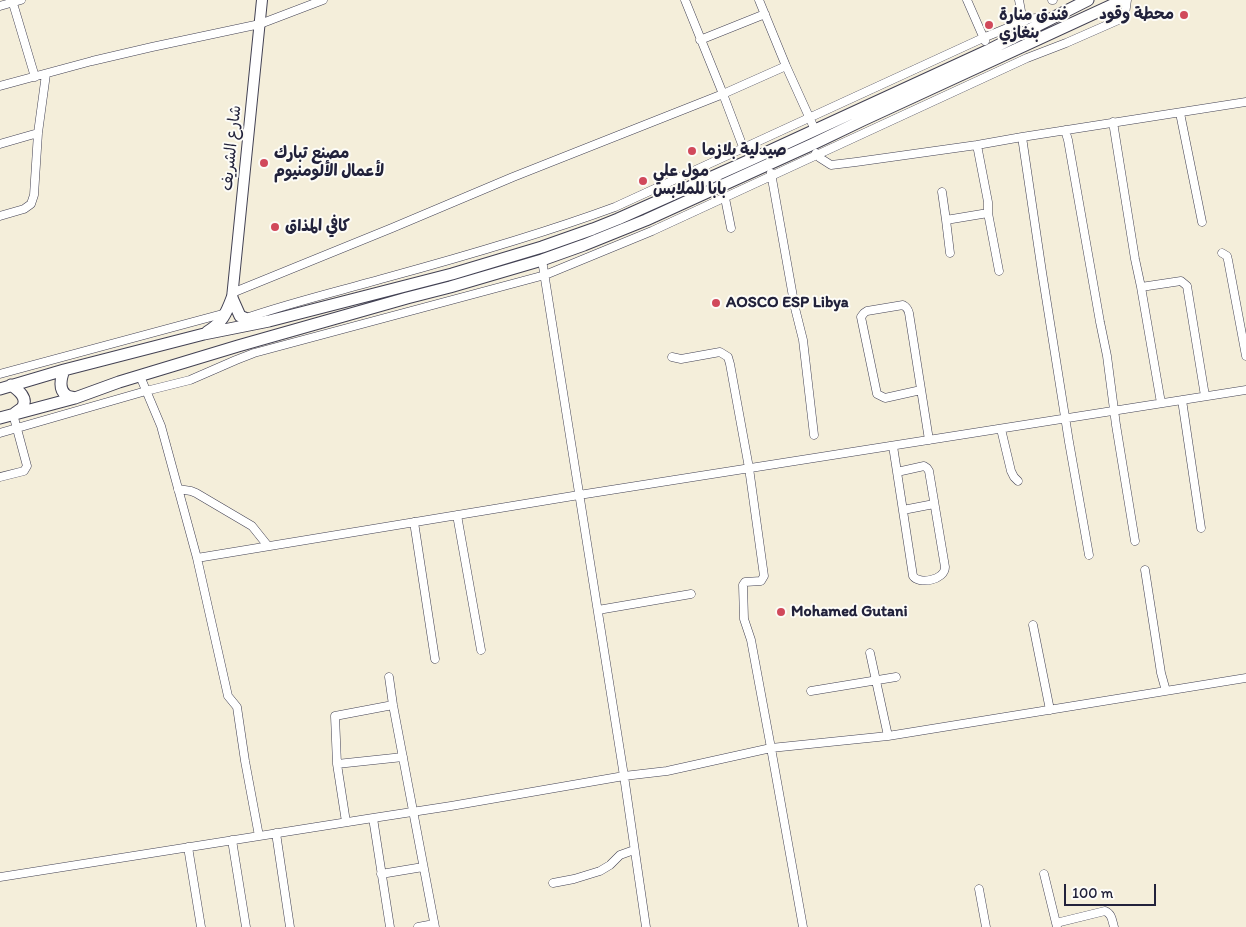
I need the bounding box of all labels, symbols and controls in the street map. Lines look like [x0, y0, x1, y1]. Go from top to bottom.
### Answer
place label: محطة وقود [1099, 5, 1174, 25]
place label: فندق منارة بنغازي [999, 6, 1068, 44]
marker: محطة وقود [1178, 9, 1190, 21]
marker: فندق منارة بنغازي [983, 19, 995, 31]
street label: شارع الشريف [218, 104, 246, 192]
place label: صيدلية بلازما [702, 141, 787, 161]
place label: مصنع تبارك لأعمال الألومنيوم [274, 144, 384, 182]
marker: صيدلية بلازما [686, 145, 698, 157]
marker: مصنع تبارك لأعمال الألومنيوم [258, 157, 270, 169]
place label: مول علي بابا للملابس [653, 162, 726, 200]
marker: مول علي بابا للملابس [637, 175, 649, 187]
place label: كافي المذاق [285, 217, 350, 237]
marker: كافي المذاق [269, 221, 281, 233]
place label: AOSCO ESP Libya [726, 293, 849, 313]
marker: AOSCO ESP Libya [710, 297, 722, 309]
place label: Mohamed Gutani [791, 602, 908, 622]
marker: Mohamed Gutani [775, 606, 787, 618]
scale bar [1066, 874, 1158, 906]
text: 100 m [1072, 884, 1113, 902]

